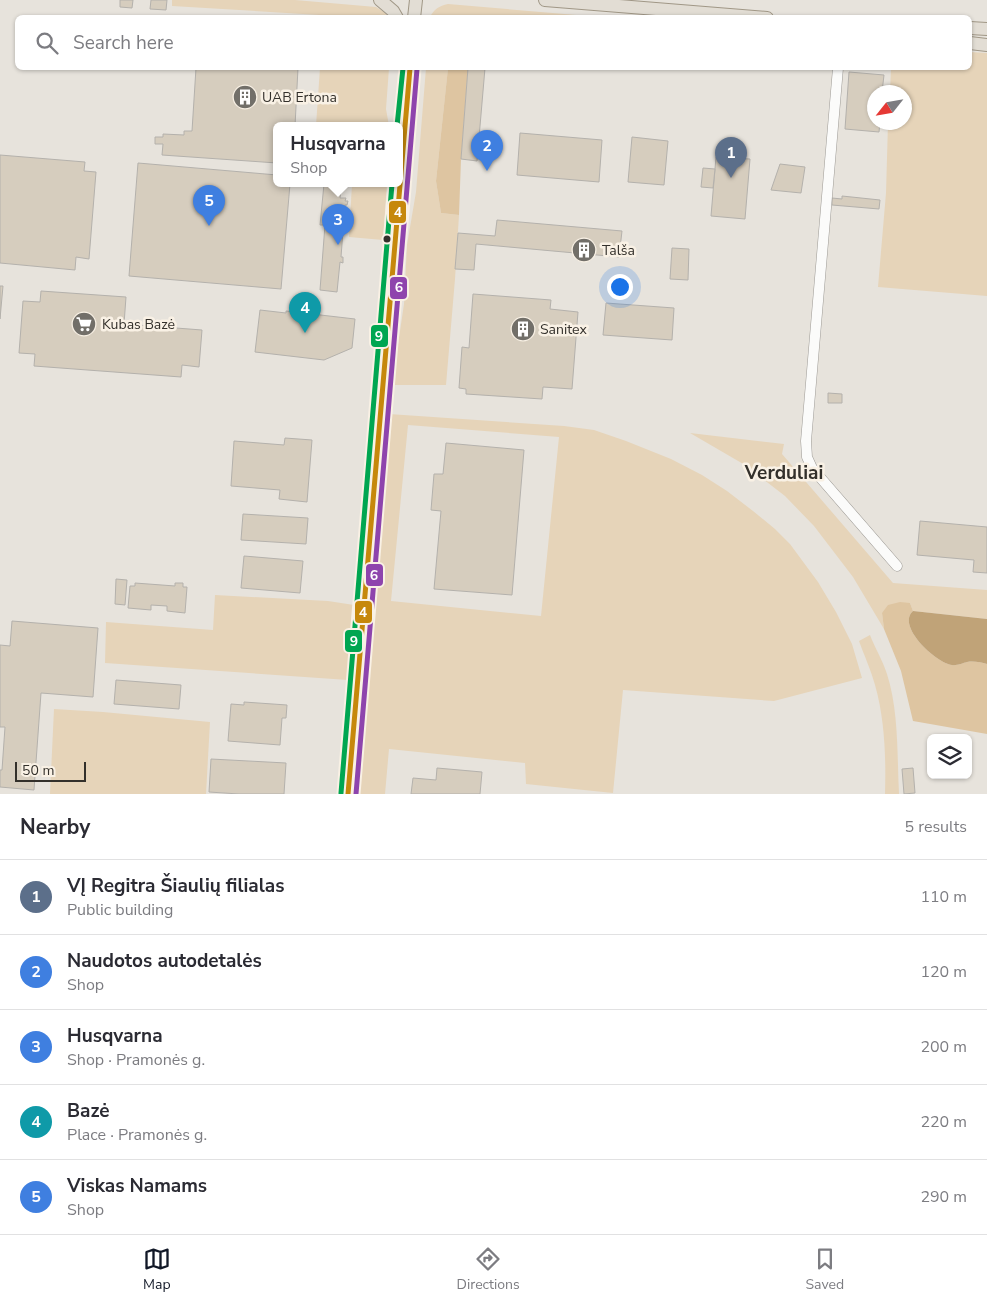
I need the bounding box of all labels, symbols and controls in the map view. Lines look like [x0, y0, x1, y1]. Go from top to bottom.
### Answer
search box [15, 15, 972, 70]
icon: search [33, 29, 61, 57]
text: Search here [73, 30, 174, 56]
building icon: UAB Ertona [232, 84, 258, 110]
north arrow [867, 85, 912, 130]
place label: UAB Ertona [262, 88, 337, 107]
popup [273, 122, 403, 187]
pin: 2 [471, 130, 503, 171]
text: Husqvarna [290, 131, 386, 157]
pin: 1 [715, 137, 747, 178]
text: Shop [290, 157, 327, 179]
pin: 5 [193, 185, 225, 226]
line badge: 4 [388, 200, 407, 224]
text: 4 [394, 203, 403, 222]
pin: 3 [322, 204, 354, 245]
unlabelled marker [382, 234, 392, 244]
building icon: Talša [571, 237, 597, 263]
place label: Talša [602, 241, 635, 260]
your location [607, 274, 633, 300]
line badge: 6 [389, 276, 408, 300]
text: 6 [395, 278, 403, 297]
pin: 4 [289, 292, 321, 333]
supermarket icon: Kubas Bazė [71, 311, 97, 337]
place label: Kubas Bazė [102, 315, 175, 334]
building icon: Sanitex [510, 316, 536, 342]
place label: Sanitex [540, 320, 587, 339]
line badge: 9 [370, 324, 389, 348]
text: 9 [375, 327, 383, 346]
district label: Verduliai [744, 460, 823, 486]
line badge: 6 [365, 563, 384, 587]
text: 6 [370, 566, 378, 585]
line badge: 4 [354, 600, 373, 624]
text: 4 [359, 603, 368, 622]
line badge: 9 [344, 629, 363, 653]
text: 9 [350, 632, 358, 651]
map controls [927, 734, 972, 779]
button: layers [927, 734, 972, 779]
scale bar [15, 759, 86, 782]
text: 50 m [22, 761, 54, 780]
text: Nearby [20, 813, 90, 841]
text: 5 results [905, 816, 967, 838]
text: VĮ Regitra Šiaulių filialas [67, 873, 285, 899]
text: 1 [31, 886, 41, 908]
text: 110 m [920, 886, 967, 908]
text: Public building [67, 899, 173, 921]
text: Naudotos autodetalės [67, 948, 262, 974]
text: 2 [31, 961, 41, 983]
text: 120 m [920, 961, 967, 983]
text: Shop [67, 974, 104, 996]
text: Husqvarna [67, 1023, 163, 1049]
text: 3 [31, 1036, 41, 1058]
text: 200 m [920, 1036, 967, 1058]
text: Shop · Pramonės g. [67, 1049, 205, 1071]
text: Bazė [67, 1098, 110, 1124]
text: 4 [31, 1111, 41, 1133]
text: 220 m [920, 1111, 967, 1133]
text: Place · Pramonės g. [67, 1124, 207, 1146]
text: Viskas Namams [67, 1173, 207, 1199]
text: 5 [31, 1186, 41, 1208]
text: 290 m [920, 1186, 967, 1208]
text: Shop [67, 1199, 104, 1221]
tab: Map [143, 1245, 171, 1294]
tab: Directions [457, 1245, 520, 1294]
tab: Saved [805, 1245, 844, 1294]

